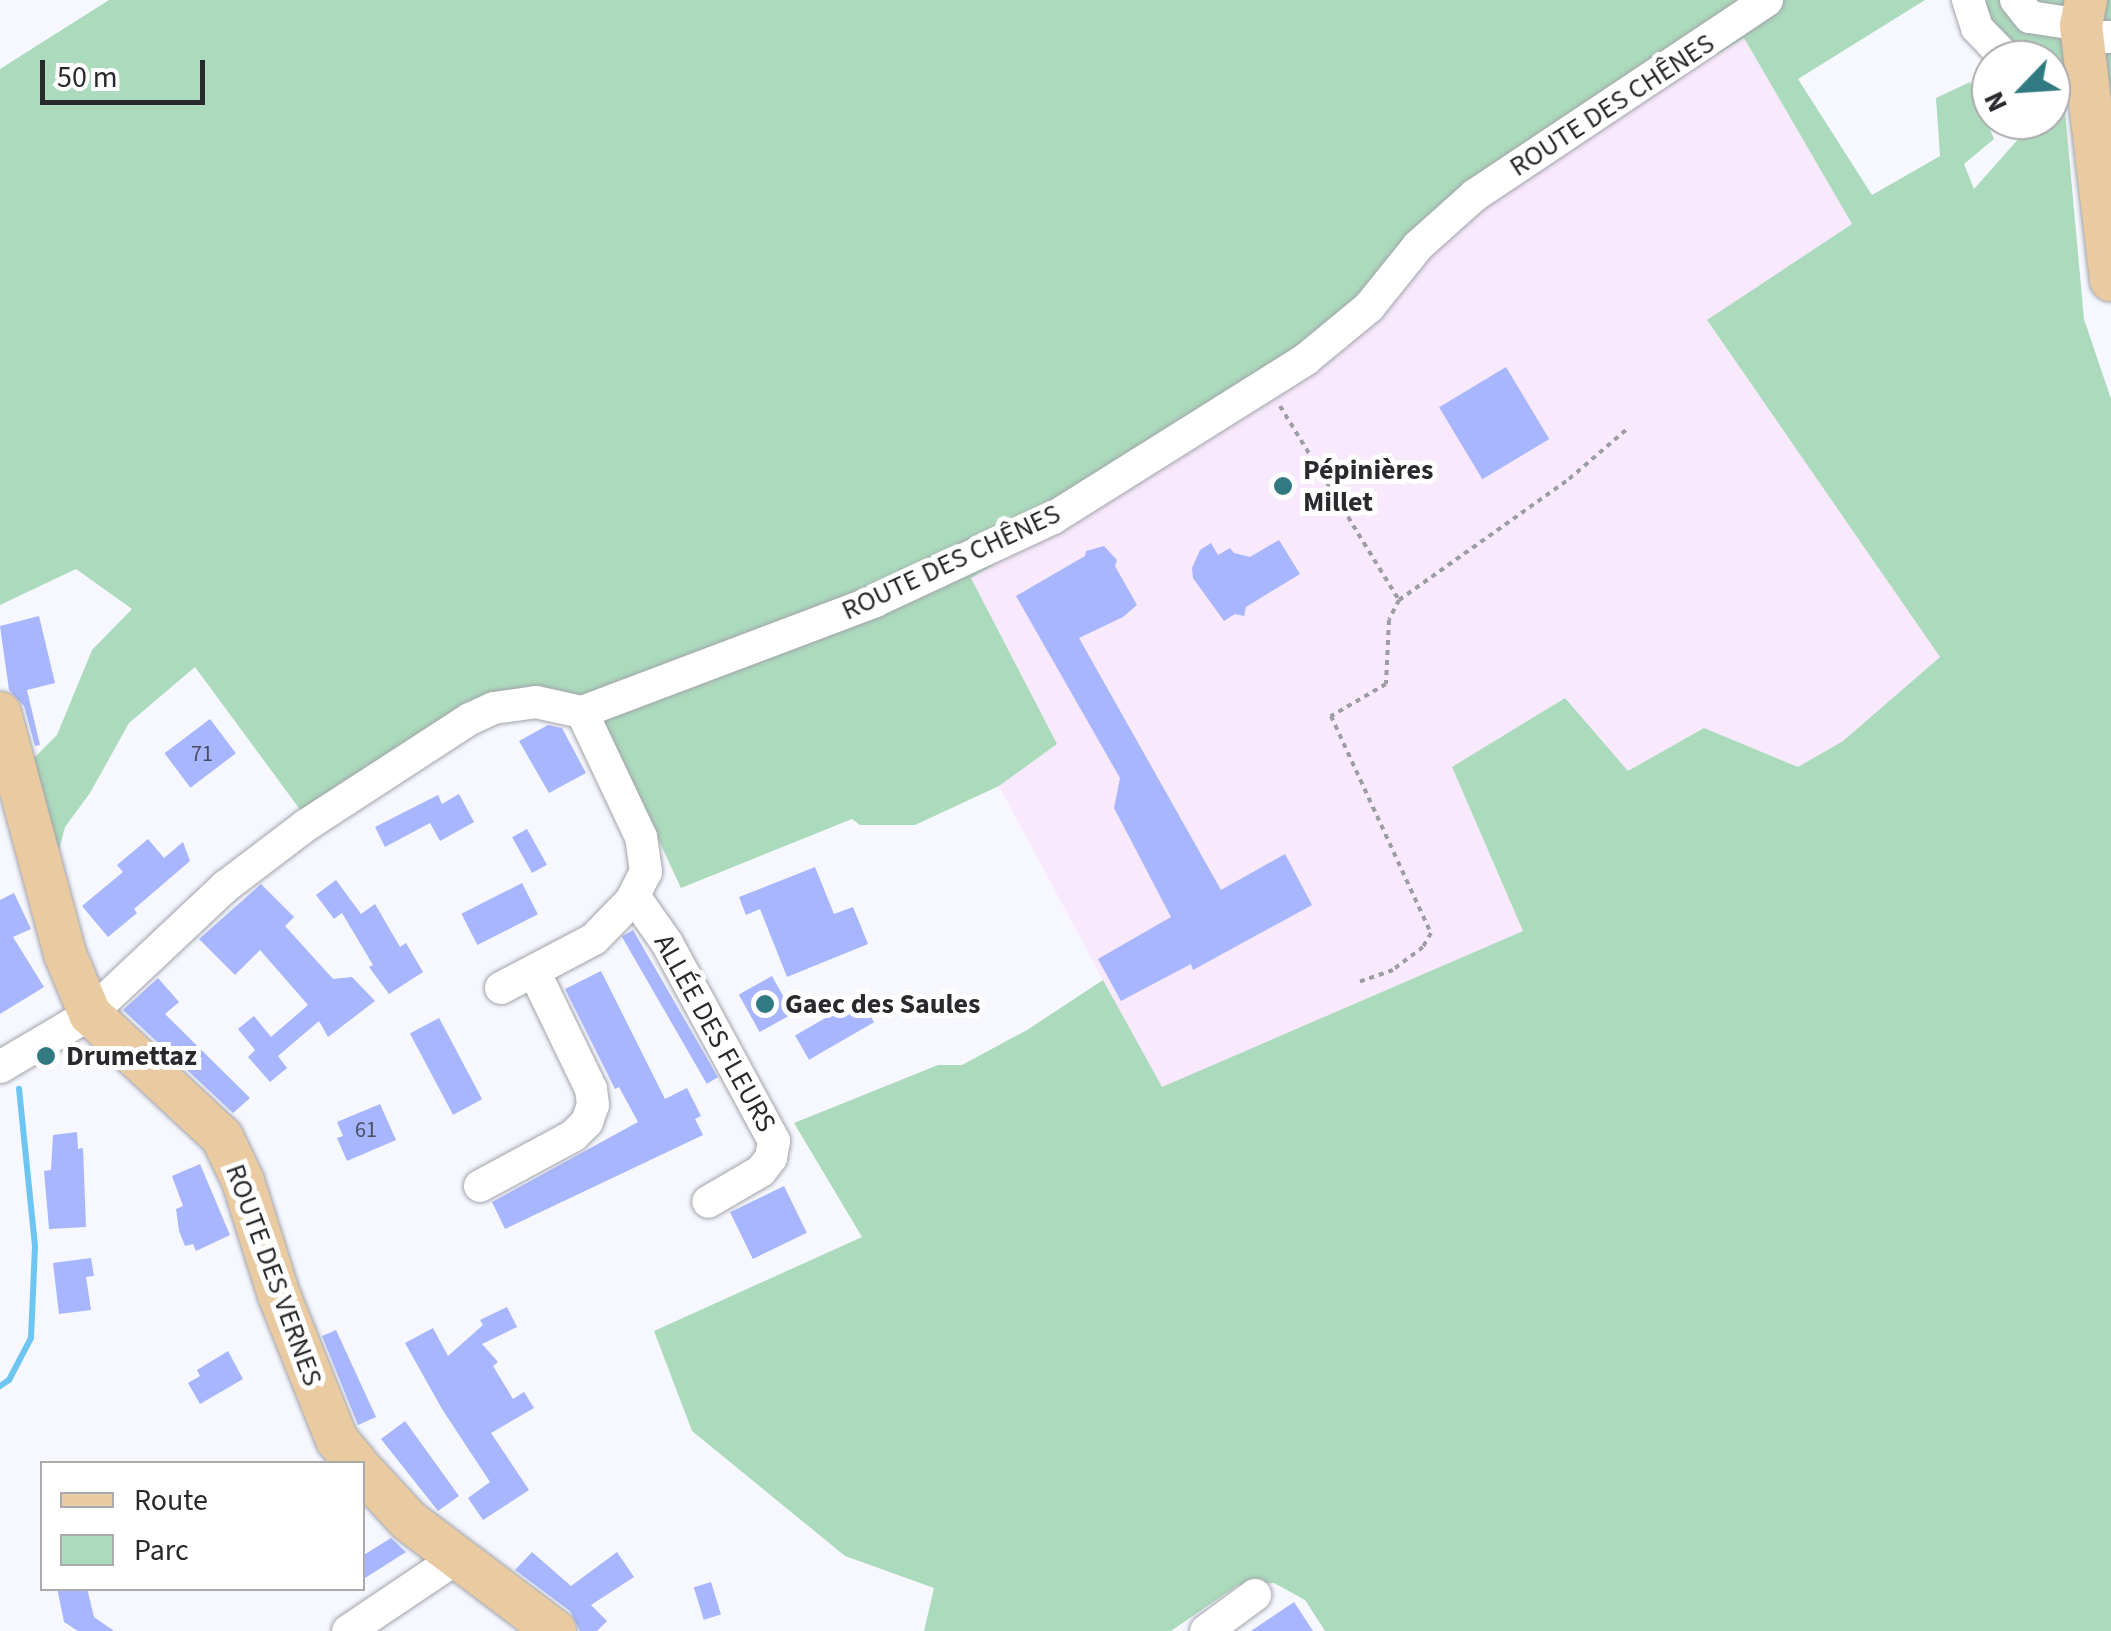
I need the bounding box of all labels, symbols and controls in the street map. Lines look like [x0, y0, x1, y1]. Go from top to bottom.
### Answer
street label: ROUTE DES CHÊNES [1503, 26, 1721, 184]
scale bar [45, 40, 210, 102]
north arrow [1971, 40, 2071, 140]
text: 50 m [57, 56, 118, 99]
text: N [1974, 85, 2018, 119]
place label: Pépinières Millet [1303, 453, 1433, 519]
marker: Pépinières Millet [1272, 475, 1294, 497]
street label: ROUTE DES CHÊNES [836, 497, 1066, 627]
house number: 71 [191, 742, 213, 768]
street label: ALLÉE DES FLEURS [647, 928, 783, 1138]
place label: Gaec des Saules [785, 987, 981, 1021]
marker: Gaec des Saules [754, 993, 776, 1015]
place label: Drumettaz [66, 1039, 197, 1073]
marker: Drumettaz [35, 1045, 57, 1067]
house number: 61 [355, 1118, 377, 1144]
street label: ROUTE DES VERNES [218, 1160, 330, 1390]
legend [40, 1461, 365, 1591]
text: Route [134, 1479, 208, 1522]
text: Parc [134, 1529, 189, 1572]

